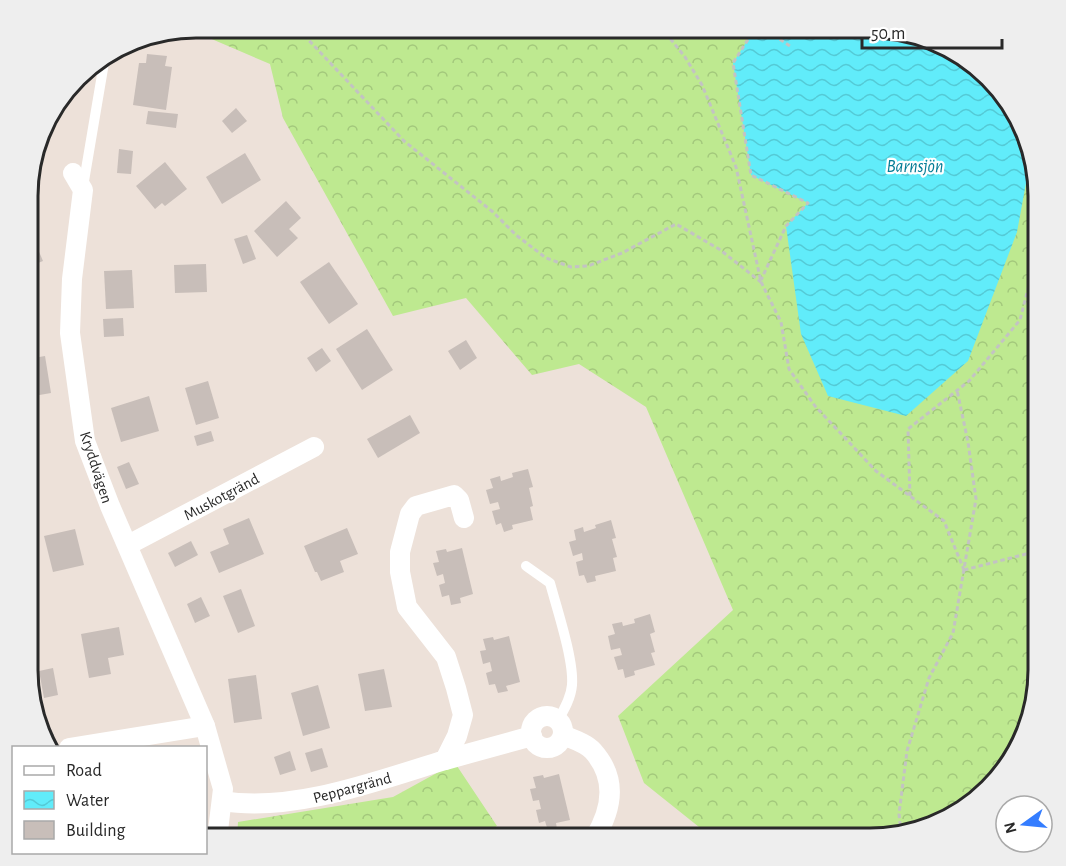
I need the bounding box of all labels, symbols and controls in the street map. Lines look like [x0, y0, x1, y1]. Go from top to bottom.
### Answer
scale bar [862, 12, 1002, 50]
text: 50 m [871, 25, 905, 43]
water label: Barnsjön [887, 158, 943, 176]
street label: Kryddvägen [76, 429, 115, 505]
street label: Muskotgränd [181, 470, 262, 523]
legend [12, 746, 207, 854]
text: Road [66, 762, 102, 780]
street label: Peppargränd [311, 770, 393, 806]
text: Water [66, 792, 109, 810]
north arrow [994, 794, 1054, 854]
text: N [1001, 820, 1020, 835]
text: Building [66, 822, 126, 840]

